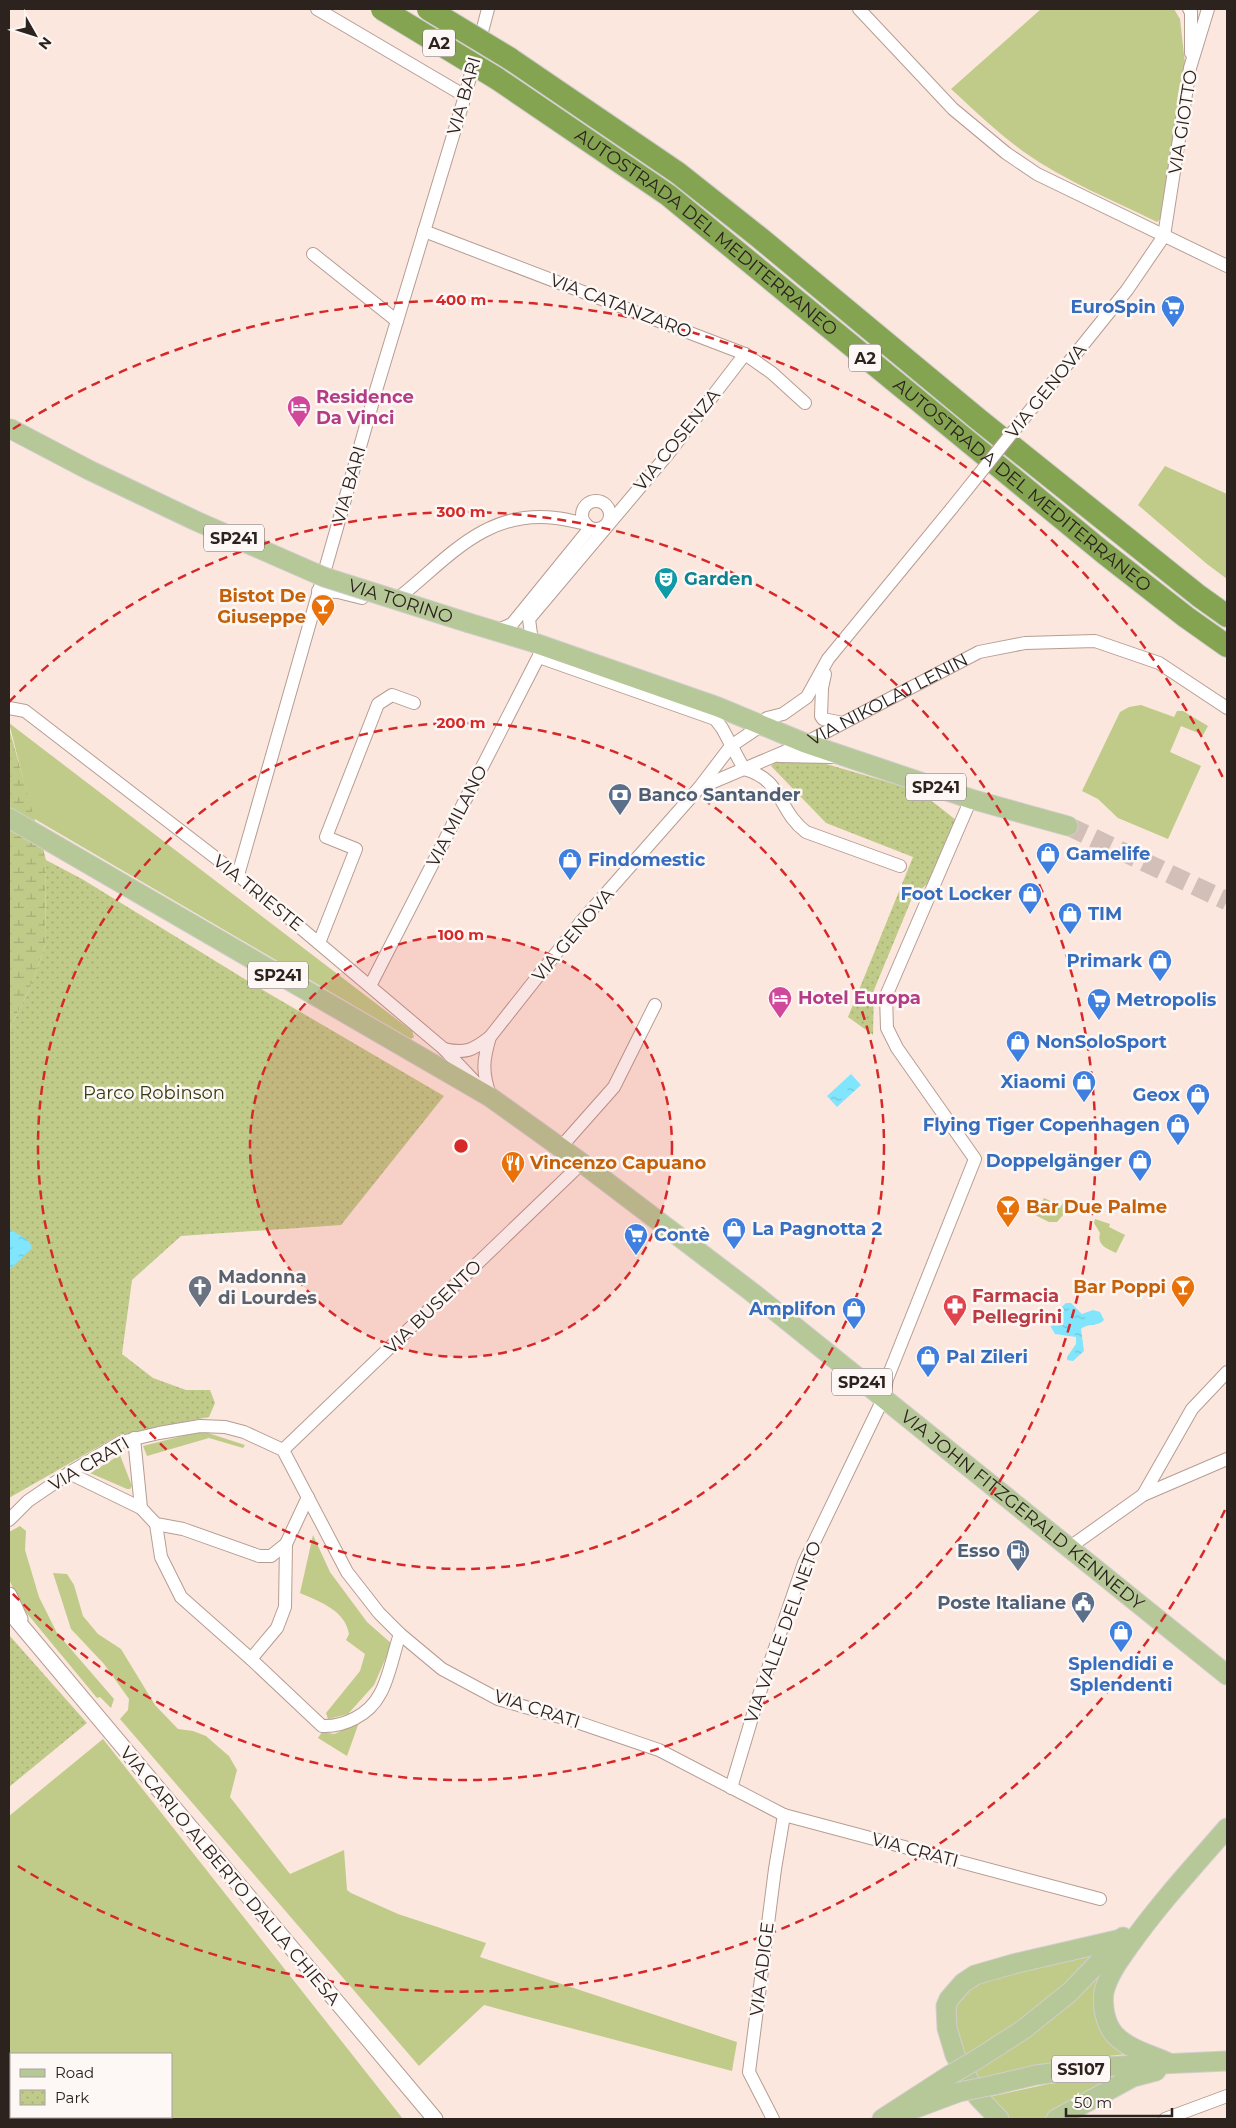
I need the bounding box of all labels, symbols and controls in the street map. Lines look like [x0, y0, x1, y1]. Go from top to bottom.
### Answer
north arrow [10, 10, 60, 60]
road number: A2 [423, 29, 455, 56]
text: N [35, 33, 56, 53]
street label: VIA BARI [442, 54, 486, 138]
street label: VIA GIOTTO [1164, 68, 1202, 176]
street label: AUTOSTRADA DEL MEDITERRANEO [571, 124, 842, 341]
street label: VIA CATANZARO [547, 269, 695, 343]
text: 400 m [436, 290, 486, 309]
supermarket icon: EuroSpin [1160, 294, 1186, 328]
place label: EuroSpin [1070, 296, 1156, 318]
street label: VIA GENOVA [1001, 339, 1091, 443]
road number: A2 [849, 344, 881, 372]
street label: AUTOSTRADA DEL MEDITERRANEO [889, 374, 1156, 597]
street label: VIA COSENZA [629, 384, 725, 495]
place label: Residence Da Vinci [316, 386, 414, 429]
hotel icon: Residence Da Vinci [286, 394, 312, 428]
street label: VIA BARI [327, 443, 371, 527]
text: 300 m [435, 502, 486, 521]
road number: SP241 [204, 524, 264, 552]
theatre icon: Garden [653, 566, 679, 600]
place label: Garden [684, 568, 753, 590]
street label: VIA TORINO [345, 574, 456, 628]
place label: Bistot De Giuseppe [217, 585, 306, 628]
bar icon: Bistot De Giuseppe [310, 593, 336, 627]
street label: VIA NIKOLAJ LENIN [804, 649, 972, 750]
text: 200 m [436, 713, 486, 732]
street label: VIA MILANO [422, 761, 492, 871]
road number: SP241 [906, 774, 966, 800]
bank icon: Banco Santander [607, 782, 633, 816]
place label: Banco Santander [638, 784, 801, 806]
shop icon: Gamelife [1035, 841, 1061, 875]
place label: Gamelife [1066, 843, 1150, 865]
shop icon: Findomestic [557, 847, 583, 881]
place label: Findomestic [588, 849, 706, 871]
street label: VIA TRIESTE [209, 850, 307, 936]
shop icon: Foot Locker [1017, 881, 1043, 915]
place label: Foot Locker [901, 883, 1012, 905]
street label: VIA GENOVA [527, 884, 619, 986]
shop icon: TIM [1057, 901, 1083, 935]
place label: TIM [1088, 903, 1122, 925]
text: 100 m [438, 925, 484, 944]
shop icon: Primark [1147, 948, 1173, 982]
place label: Primark [1066, 950, 1142, 972]
road number: SP241 [248, 962, 308, 988]
hotel icon: Hotel Europa [767, 985, 793, 1019]
place label: Hotel Europa [798, 987, 921, 1009]
supermarket icon: Metropolis [1086, 987, 1112, 1021]
place label: Metropolis [1116, 989, 1217, 1011]
shop icon: NonSoloSport [1005, 1029, 1031, 1063]
place label: NonSoloSport [1036, 1031, 1167, 1053]
shop icon: Xiaomi [1071, 1069, 1097, 1103]
place label: Xiaomi [1000, 1071, 1066, 1093]
park label: Parco Robinson [83, 1082, 225, 1104]
shop icon: Geox [1185, 1082, 1211, 1116]
place label: Geox [1133, 1084, 1180, 1106]
shop icon: Flying Tiger Copenhagen [1165, 1112, 1191, 1146]
place label: Flying Tiger Copenhagen [923, 1114, 1160, 1136]
centre of rings [452, 1137, 470, 1155]
shop icon: Doppelgänger [1127, 1148, 1153, 1182]
restaurant icon: Vincenzo Capuano [500, 1150, 526, 1184]
place label: Doppelgänger [986, 1150, 1122, 1172]
place label: Vincenzo Capuano [529, 1152, 707, 1174]
bar icon: Bar Due Palme [995, 1194, 1021, 1228]
place label: Bar Due Palme [1026, 1196, 1167, 1218]
shop icon: La Pagnotta 2 [721, 1216, 747, 1250]
place label: La Pagnotta 2 [752, 1218, 882, 1240]
supermarket icon: Contè [623, 1222, 649, 1256]
place label: Contè [654, 1224, 710, 1246]
street label: VIA BUSENTO [380, 1255, 486, 1359]
place label: Madonna di Lourdes [218, 1266, 317, 1309]
church icon: Madonna di Lourdes [187, 1274, 213, 1308]
bar icon: Bar Poppi [1170, 1274, 1196, 1308]
place label: Bar Poppi [1073, 1276, 1166, 1298]
place label: Farmacia Pellegrini [972, 1285, 1062, 1328]
pharmacy icon: Farmacia Pellegrini [942, 1293, 968, 1327]
shop icon: Amplifon [841, 1296, 867, 1330]
place label: Amplifon [748, 1298, 836, 1320]
shop icon: Pal Zileri [915, 1344, 941, 1378]
place label: Pal Zileri [946, 1346, 1028, 1368]
road number: SP241 [832, 1368, 892, 1395]
street label: VIA JOHN FITZGERALD KENNEDY [896, 1405, 1149, 1615]
street label: VIA CRATI [45, 1432, 133, 1496]
street label: VIA VALLE DEL NETO [740, 1538, 826, 1726]
fuel station icon: Esso [1005, 1538, 1031, 1572]
place label: Esso [957, 1540, 1000, 1562]
public building icon: Poste Italiane [1070, 1590, 1096, 1624]
place label: Poste Italiane [937, 1592, 1066, 1614]
shop icon: Splendidi e Splendenti [1108, 1619, 1134, 1653]
place label: Splendidi e Splendenti [1068, 1653, 1174, 1696]
street label: VIA CRATI [491, 1685, 583, 1733]
street label: VIA CARLO ALBERTO DALLA CHIESA [115, 1742, 345, 2010]
street label: VIA CRATI [869, 1828, 961, 1872]
street label: VIA ADIGE [745, 1921, 779, 2017]
legend [10, 2053, 172, 2118]
road number: SS107 [1052, 2056, 1110, 2082]
text: Road [55, 2063, 94, 2082]
scale bar [1066, 2086, 1172, 2118]
text: Park [55, 2088, 89, 2107]
text: 50 m [1074, 2093, 1112, 2112]

